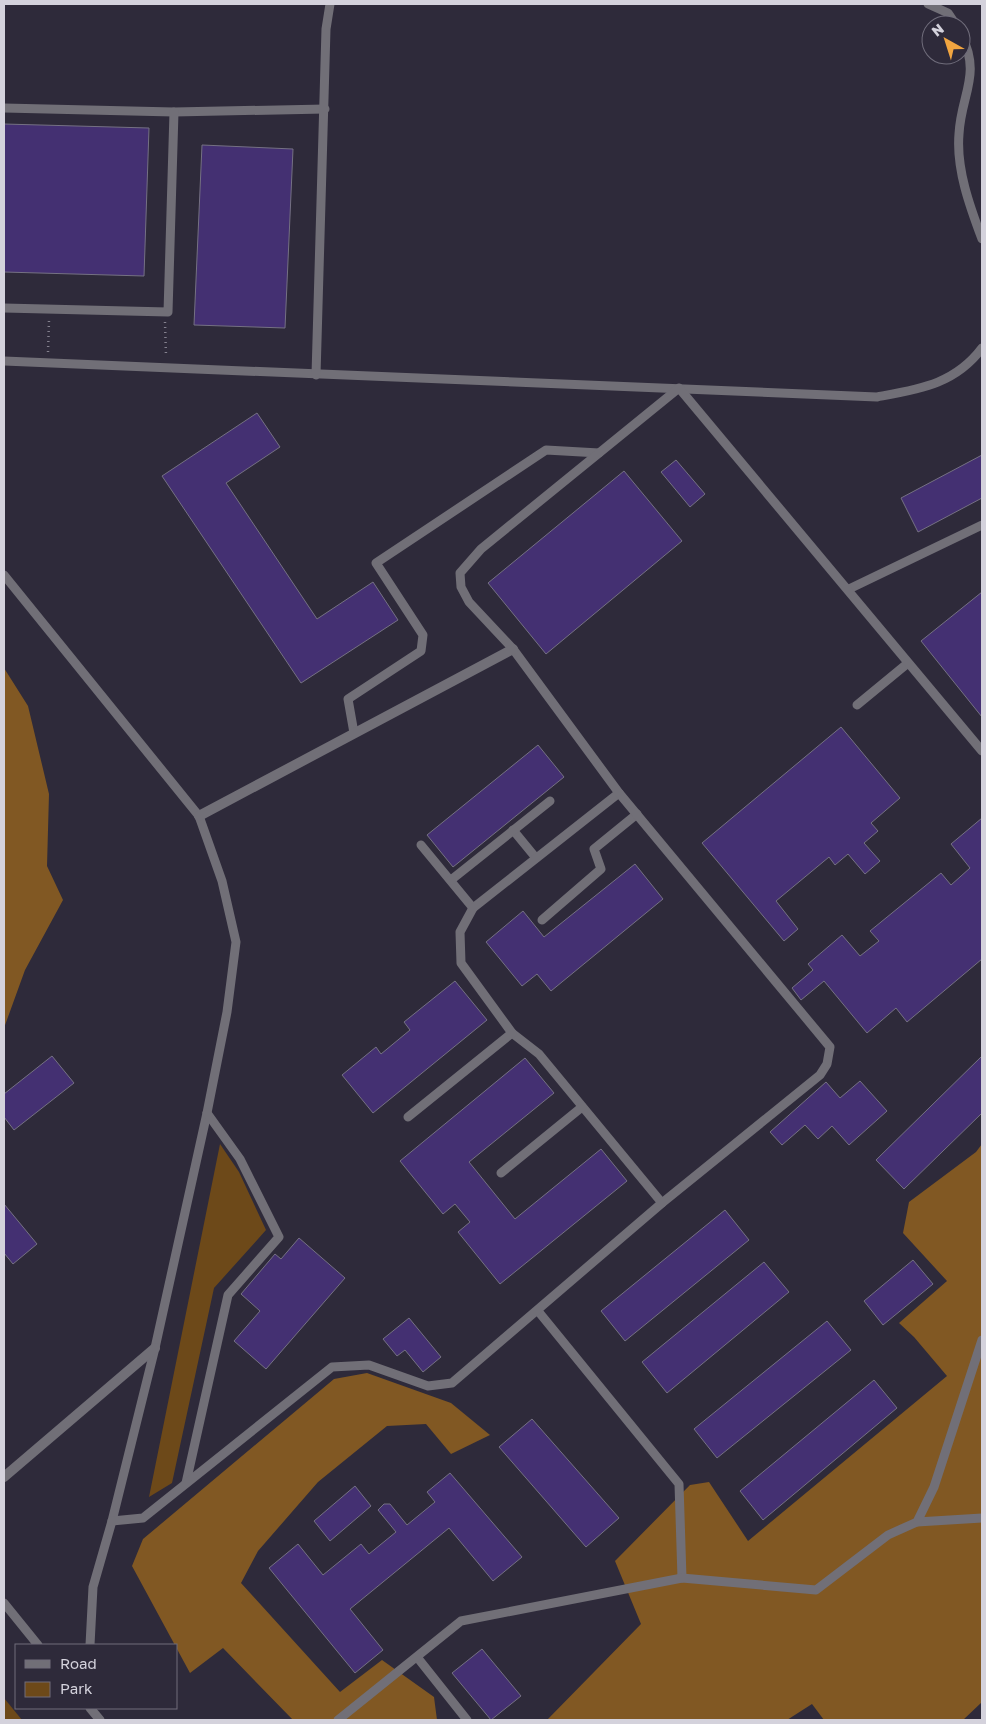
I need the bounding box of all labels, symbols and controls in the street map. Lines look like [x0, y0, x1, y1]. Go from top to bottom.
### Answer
north arrow [921, 15, 971, 65]
text: N [928, 20, 947, 39]
legend [15, 1644, 178, 1709]
text: Road [60, 1654, 97, 1672]
text: Park [60, 1679, 93, 1697]

